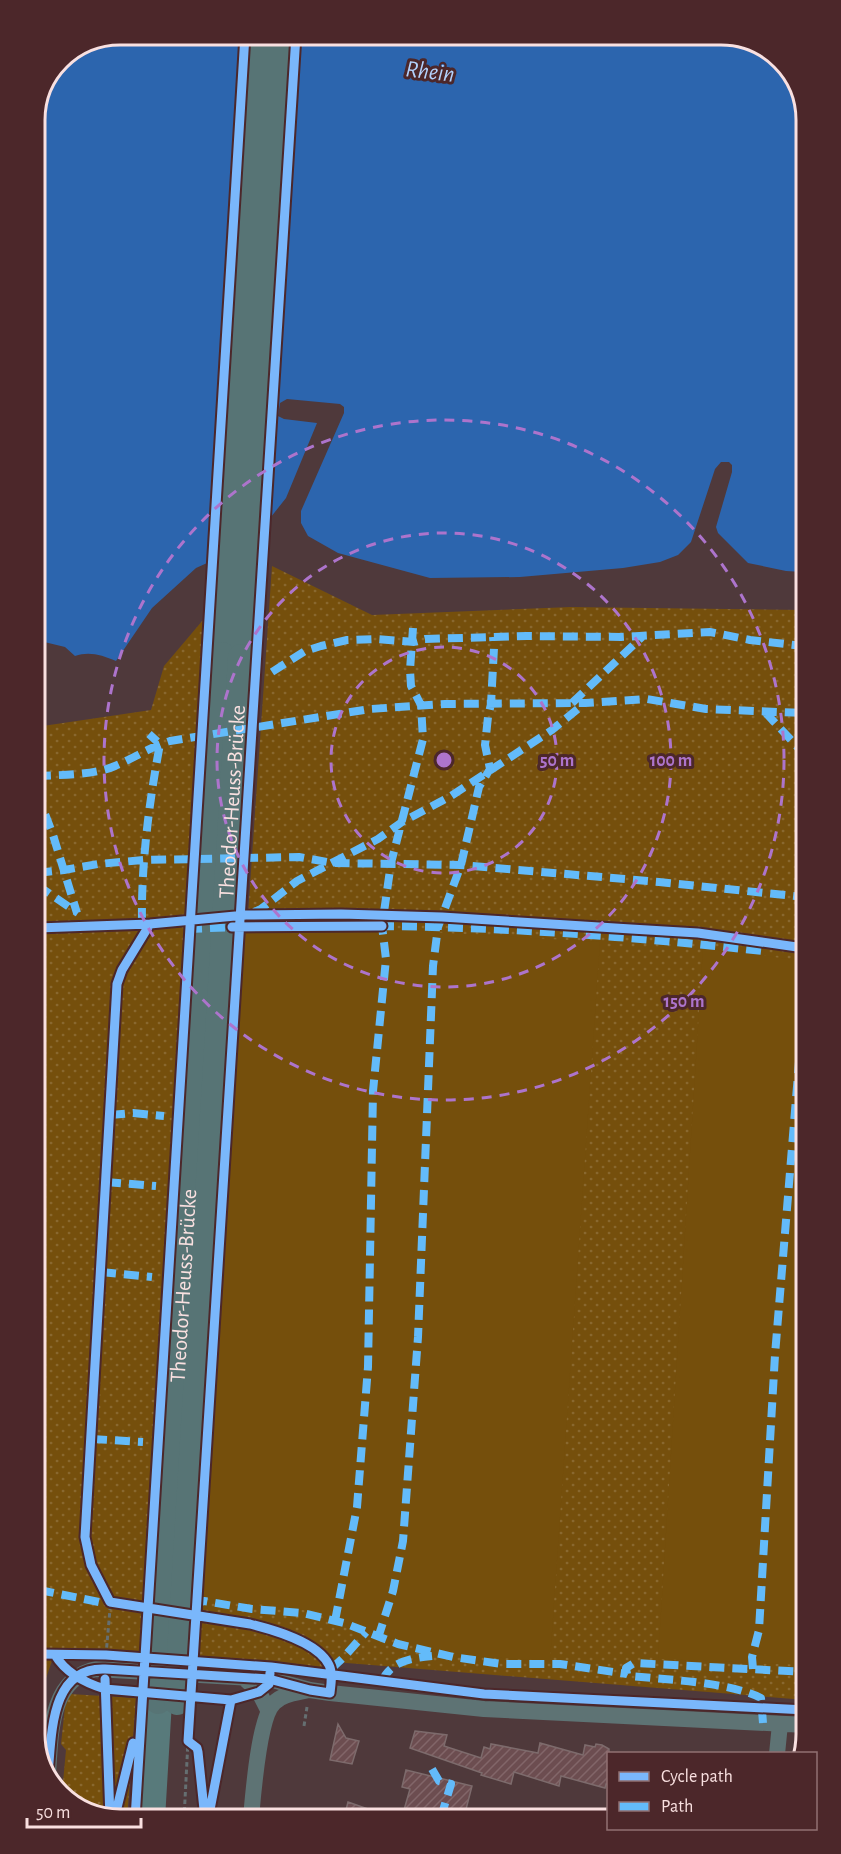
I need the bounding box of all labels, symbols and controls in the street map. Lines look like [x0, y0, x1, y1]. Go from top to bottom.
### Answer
water label: Rhein [404, 57, 456, 87]
street label: Theodor-Heuss-Brücke [215, 704, 249, 899]
centre of rings [434, 750, 454, 770]
text: 50 m [540, 752, 574, 770]
text: 100 m [650, 752, 692, 770]
text: 150 m [664, 993, 704, 1011]
street label: Theodor-Heuss-Brücke [166, 1188, 200, 1383]
legend [607, 1752, 817, 1830]
text: Cycle path [661, 1768, 733, 1786]
scale bar [27, 1791, 141, 1829]
text: Path [661, 1798, 693, 1816]
text: 50 m [36, 1804, 70, 1822]

